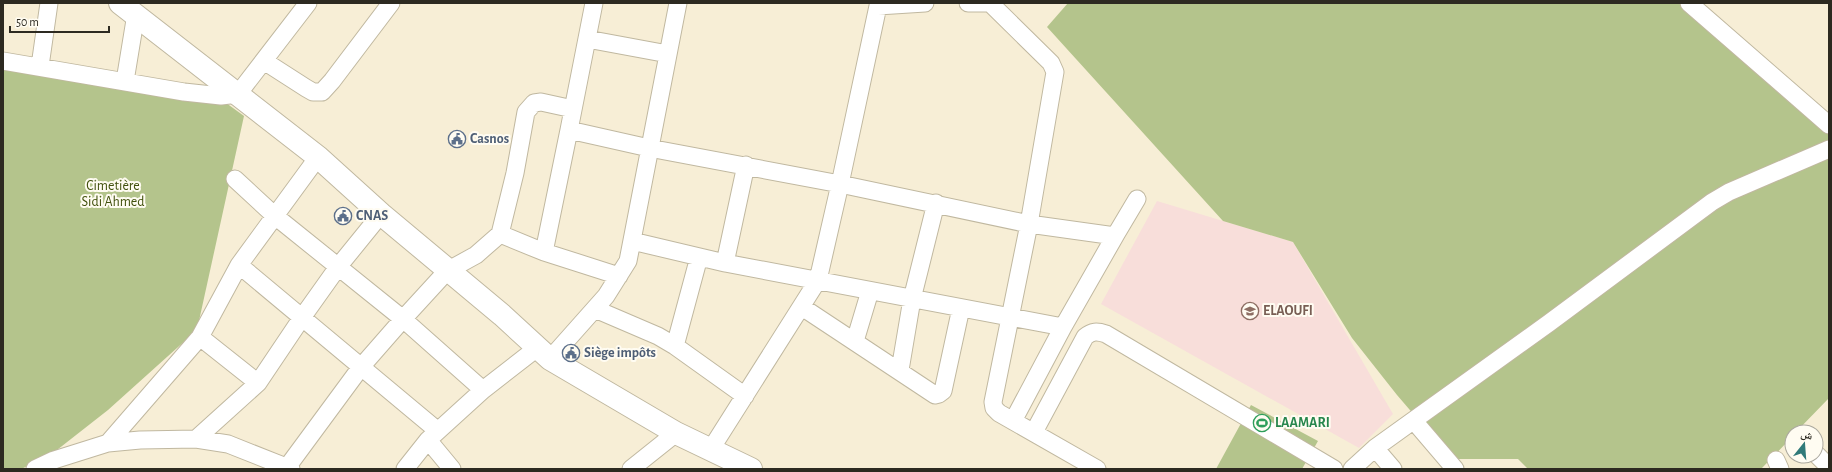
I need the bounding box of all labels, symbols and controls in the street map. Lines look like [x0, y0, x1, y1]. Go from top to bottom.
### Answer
scale bar [10, 8, 109, 34]
text: 50 m [16, 16, 39, 28]
public building icon: Casnos [447, 129, 467, 149]
place label: Casnos [470, 132, 509, 146]
park label: Cimetière Sidi Ahmed [81, 179, 145, 209]
public building icon: CNAS [333, 206, 353, 226]
place label: CNAS [356, 209, 388, 223]
school or university icon: ELAOUFI [1240, 301, 1260, 321]
place label: ELAOUFI [1263, 304, 1313, 318]
public building icon: Siège impôts [561, 343, 581, 363]
place label: Siège impôts [584, 346, 656, 360]
sports icon: LAAMARI [1252, 413, 1272, 433]
place label: LAAMARI [1275, 416, 1330, 430]
north arrow [1784, 424, 1824, 464]
text: ش [1799, 428, 1814, 444]

